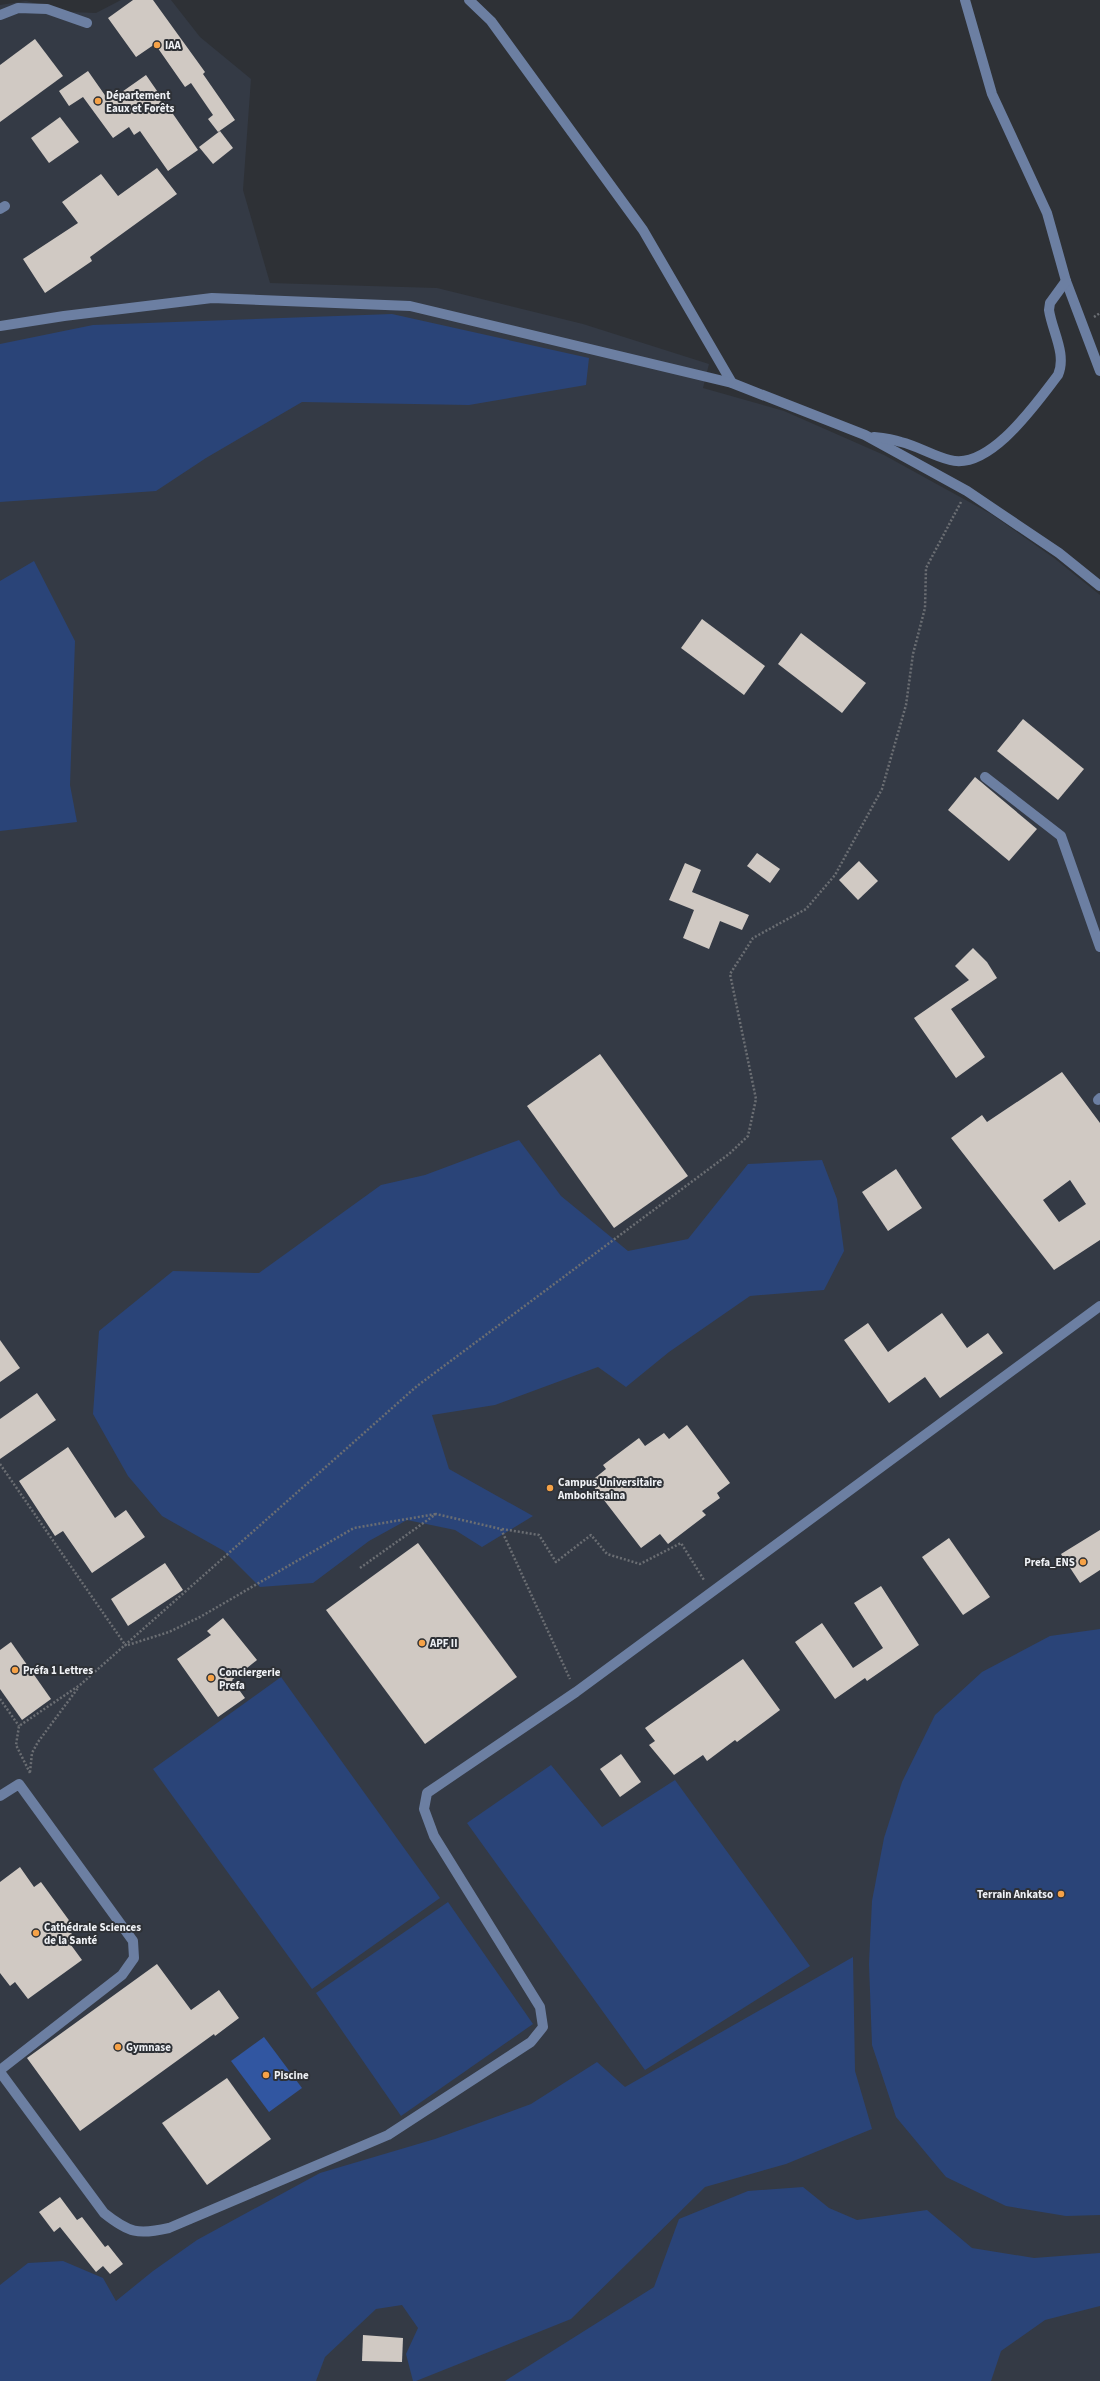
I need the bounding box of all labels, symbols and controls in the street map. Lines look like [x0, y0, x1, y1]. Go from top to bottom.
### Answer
place label: IAA [165, 38, 182, 53]
marker: IAA [152, 40, 162, 50]
place label: Département Eaux et Forêts [106, 88, 175, 116]
marker: Département Eaux et Forêts [93, 96, 103, 106]
place label: Campus Universitaire Ambohitsaina [557, 1475, 663, 1503]
marker: Campus Universitaire Ambohitsaina [545, 1483, 555, 1493]
place label: Prefa_ENS [1024, 1555, 1075, 1570]
marker: Prefa_ENS [1078, 1557, 1088, 1567]
place label: APF II [429, 1636, 457, 1651]
marker: APF II [417, 1638, 427, 1648]
place label: Préfa 1 Lettres [23, 1663, 93, 1678]
marker: Préfa 1 Lettres [10, 1665, 20, 1675]
place label: Conciergerie Prefa [219, 1665, 281, 1693]
marker: Conciergerie Prefa [206, 1673, 216, 1683]
place label: Terrain Ankatso [977, 1887, 1053, 1902]
marker: Terrain Ankatso [1056, 1889, 1066, 1899]
place label: Cathédrale Sciences de la Santé [44, 1920, 141, 1948]
marker: Cathédrale Sciences de la Santé [31, 1928, 41, 1938]
place label: Gymnase [126, 2040, 171, 2055]
marker: Gymnase [113, 2042, 123, 2052]
place label: Piscine [274, 2068, 309, 2083]
marker: Piscine [261, 2070, 271, 2080]

